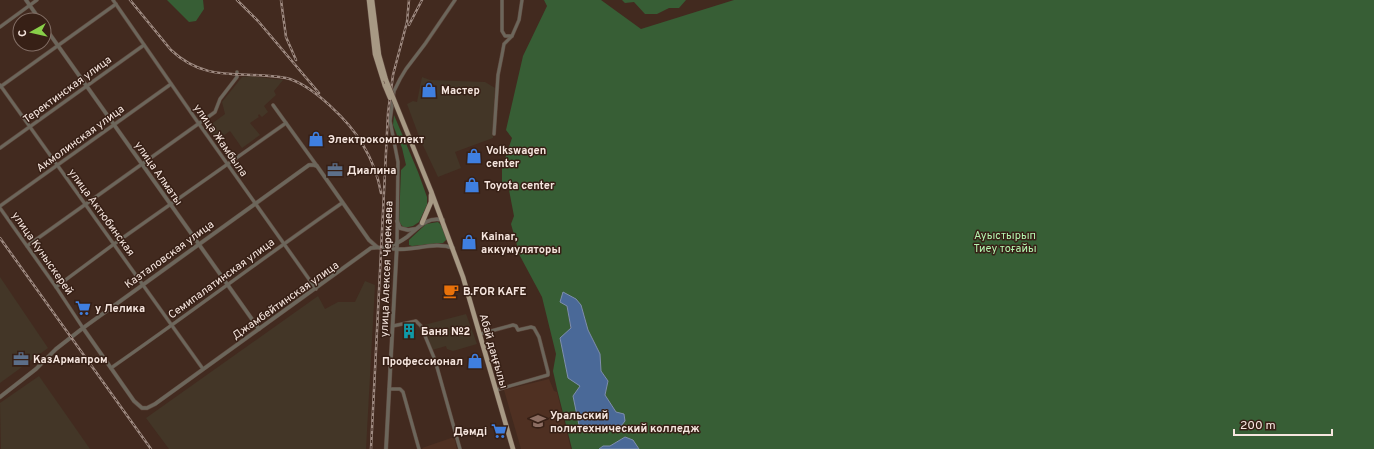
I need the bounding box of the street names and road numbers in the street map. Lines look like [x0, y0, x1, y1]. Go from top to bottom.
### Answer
street label: Теректинская улица [21, 53, 115, 127]
street label: Акмолинская улица [34, 102, 128, 175]
street label: улица Жамбыла [190, 102, 251, 180]
street label: улица Алматы [131, 139, 185, 208]
street label: улица Актюбинская [65, 166, 138, 259]
street label: улица Алексея Черекаева [378, 201, 396, 337]
street label: улица Куныскерей [8, 209, 76, 298]
street label: Казталовская улица [122, 218, 217, 292]
street label: Семипалатинская улица [166, 235, 278, 322]
street label: Джамбейтинская улица [229, 258, 342, 343]
street label: Абай даңғылы [476, 312, 510, 390]

